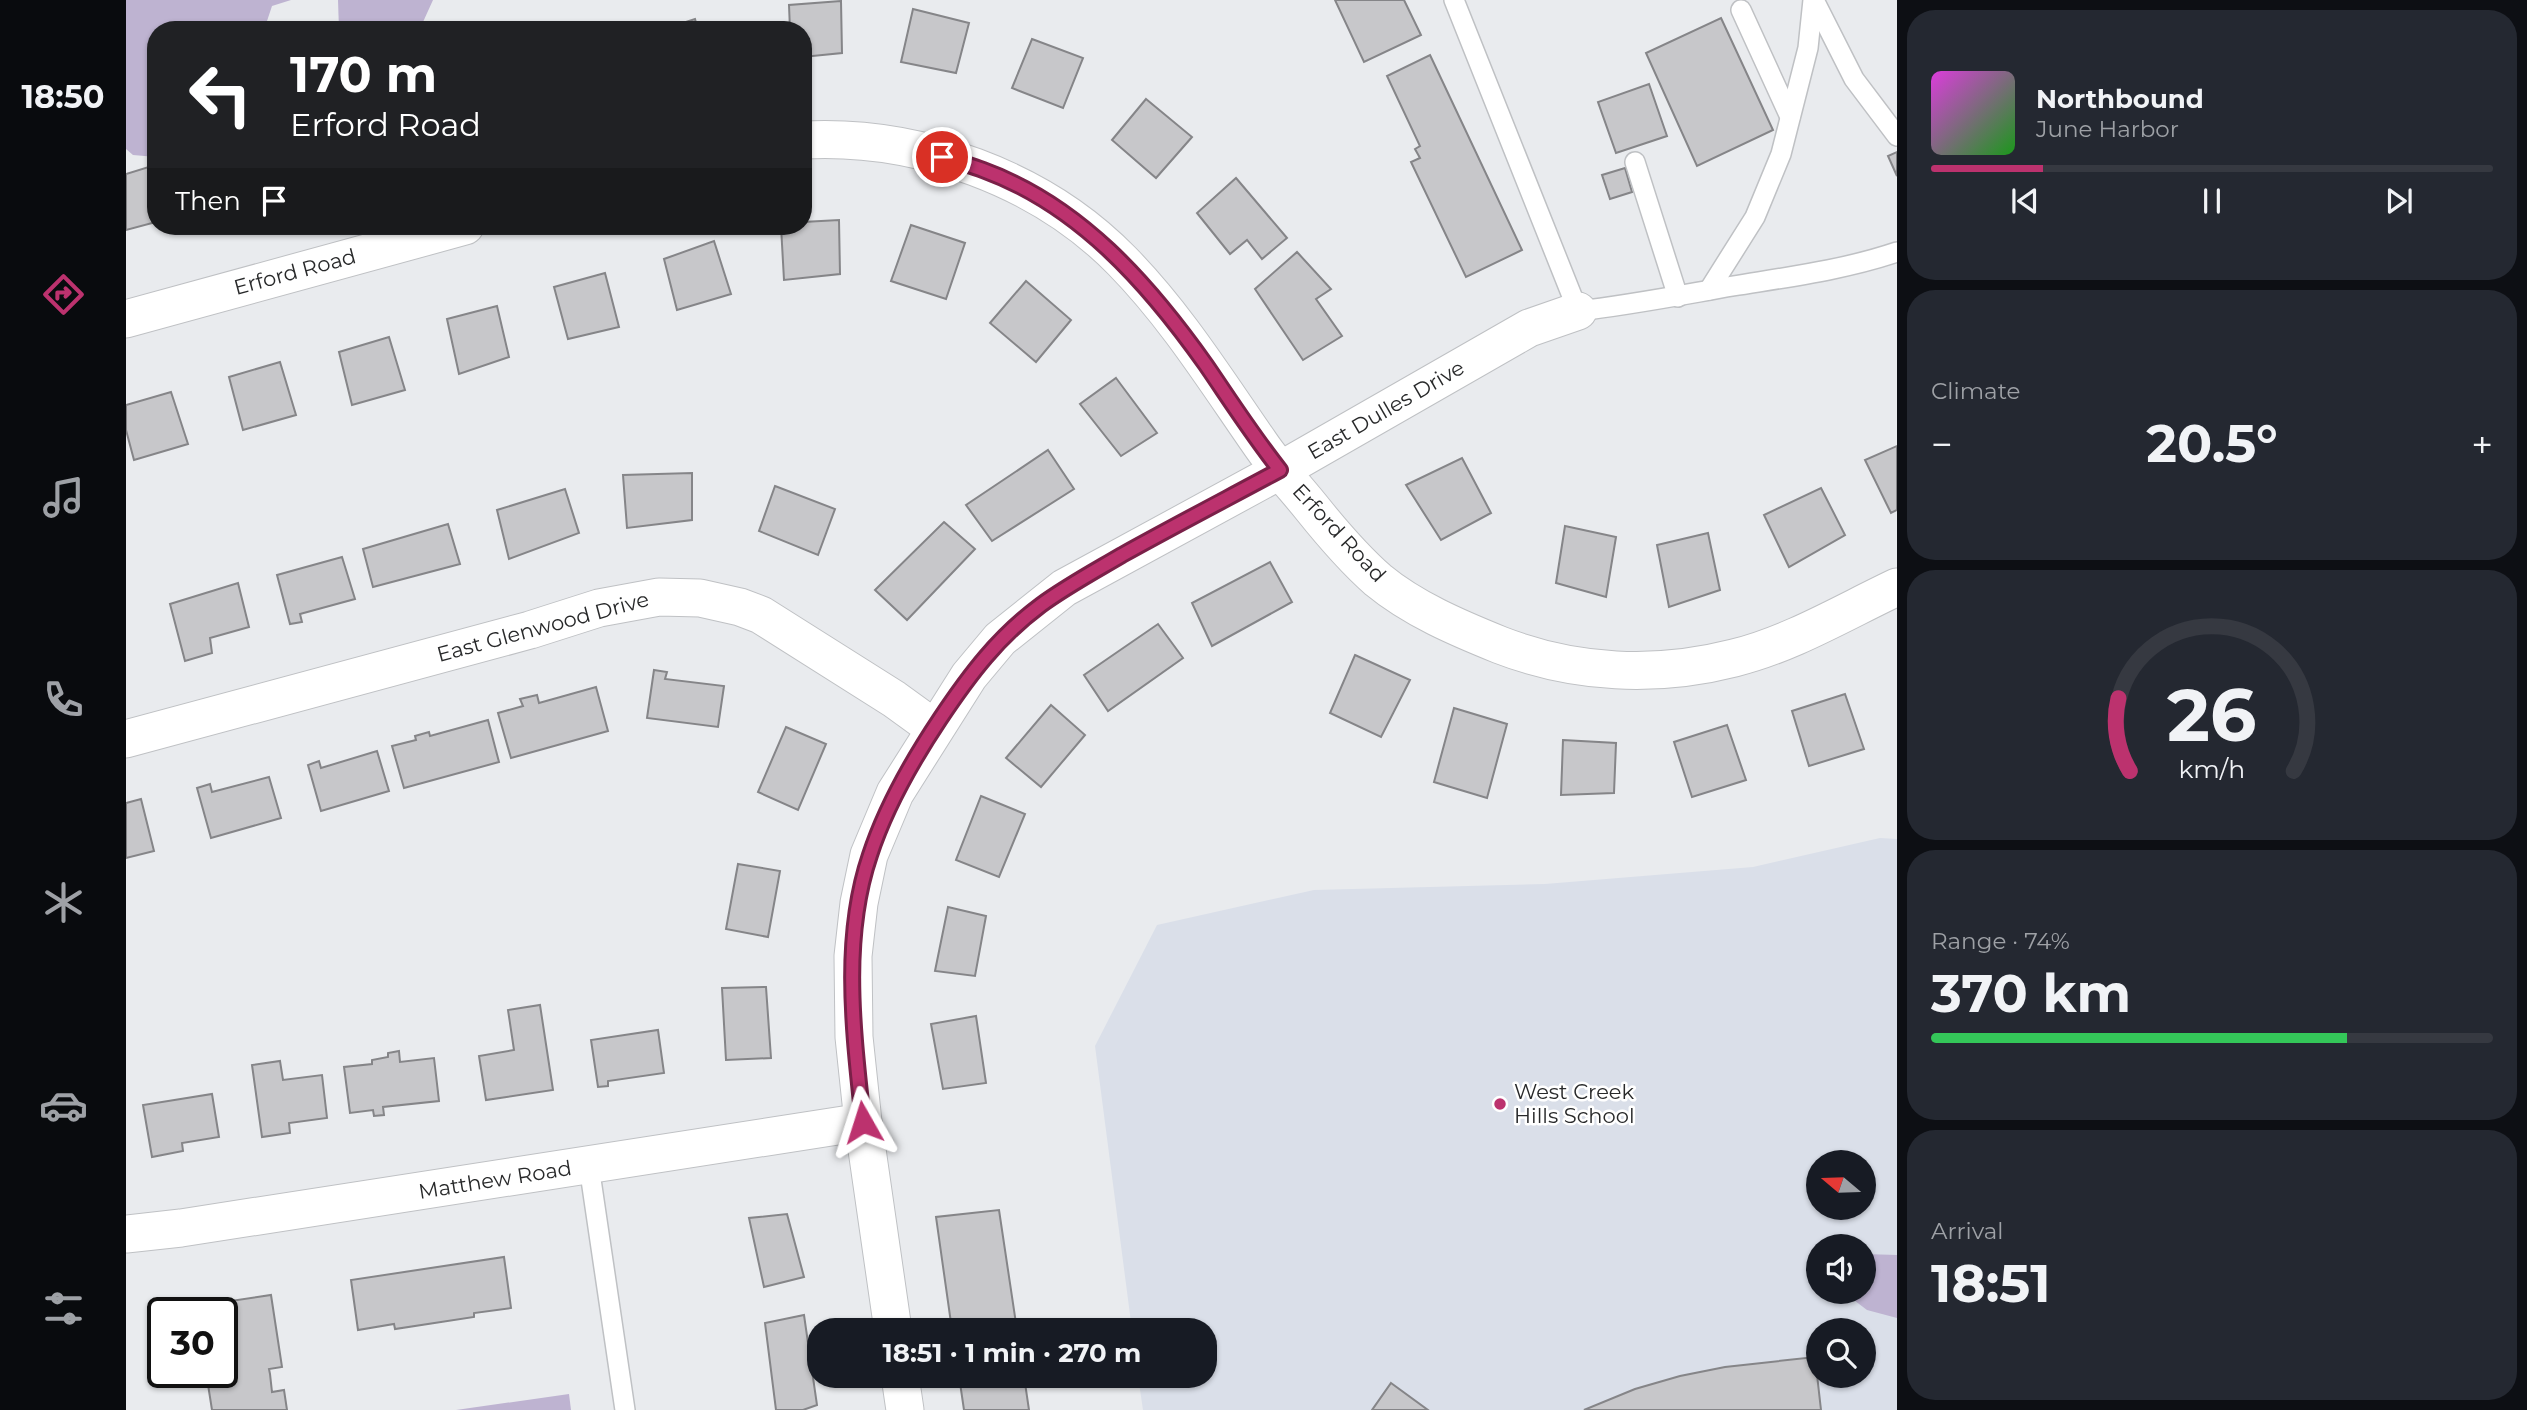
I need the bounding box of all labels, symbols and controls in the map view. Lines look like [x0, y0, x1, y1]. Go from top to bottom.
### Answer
text: 170 m [290, 45, 437, 104]
icon: left [175, 49, 266, 140]
text: 18:50 [22, 77, 104, 116]
text: Northbound [2036, 83, 2204, 115]
text: Erford Road [290, 105, 481, 144]
text: June Harbor [2036, 115, 2179, 143]
pin [912, 127, 972, 187]
icon: arrive [923, 138, 961, 176]
icon: arrive [255, 182, 293, 220]
icon: previous [2006, 182, 2044, 220]
icon: pause [2193, 182, 2231, 220]
icon: next [2380, 182, 2418, 220]
text: Then [175, 185, 241, 217]
street label: Erford Road [231, 243, 359, 300]
icon: directions [39, 270, 88, 319]
street label: East Dulles Drive [1303, 355, 1469, 465]
text: Climate [1931, 377, 2020, 405]
text: 20.5° [2146, 412, 2278, 475]
text: − [1931, 421, 1953, 468]
text: + [2471, 421, 2493, 468]
icon: music [39, 473, 88, 522]
street label: Erford Road [1287, 478, 1391, 587]
street label: East Glenwood Drive [434, 586, 652, 667]
text: 26 [2167, 671, 2257, 759]
icon: phone [39, 675, 88, 724]
text: km/h [2179, 754, 2245, 784]
icon: climate [39, 878, 88, 927]
text: Range · 74% [1931, 927, 2070, 955]
text: 370 km [1931, 962, 2131, 1025]
place label: West Creek Hills School [1514, 1079, 1635, 1128]
icon: car [39, 1081, 88, 1130]
position arrow [826, 1085, 900, 1159]
marker: West Creek Hills School [1492, 1096, 1508, 1112]
north arrow [1806, 1150, 1876, 1220]
map controls [1806, 1150, 1876, 1388]
street label: Matthew Road [417, 1155, 573, 1204]
text: Arrival [1931, 1217, 2004, 1245]
button: sound [1806, 1234, 1876, 1304]
text: 18:51 [1931, 1252, 2051, 1315]
icon: filters [39, 1284, 88, 1333]
speed limit sign: 30 [147, 1297, 238, 1388]
button: search [1806, 1318, 1876, 1388]
text: 18:51 · 1 min · 270 m [883, 1337, 1141, 1369]

